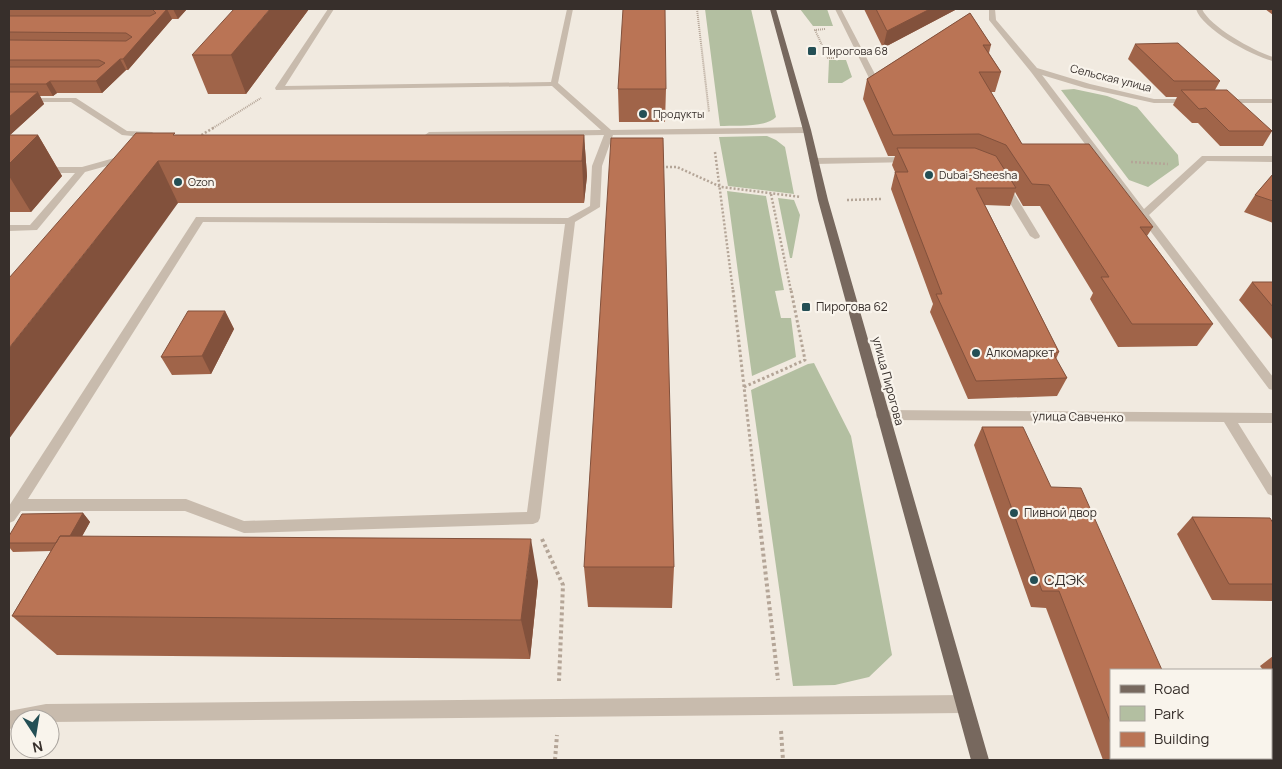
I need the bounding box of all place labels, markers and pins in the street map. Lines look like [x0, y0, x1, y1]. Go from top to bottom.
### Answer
place label: Пирогова 68 [822, 43, 888, 58]
marker: Пирогова 68 [806, 45, 818, 57]
place label: Продукты [653, 106, 704, 121]
marker: Продукты [637, 108, 649, 120]
place label: Dubai-Sheesha [939, 167, 1017, 182]
marker: Dubai-Sheesha [923, 169, 935, 181]
place label: Ozon [188, 174, 214, 189]
marker: Ozon [172, 176, 184, 188]
place label: Пирогова 62 [816, 298, 888, 315]
marker: Пирогова 62 [800, 301, 812, 313]
place label: Алкомаркет [986, 344, 1054, 361]
marker: Алкомаркет [970, 347, 982, 359]
place label: Пивной двор [1024, 504, 1097, 521]
marker: Пивной двор [1008, 507, 1020, 519]
place label: СДЭК [1044, 569, 1085, 590]
marker: СДЭК [1028, 574, 1040, 586]

